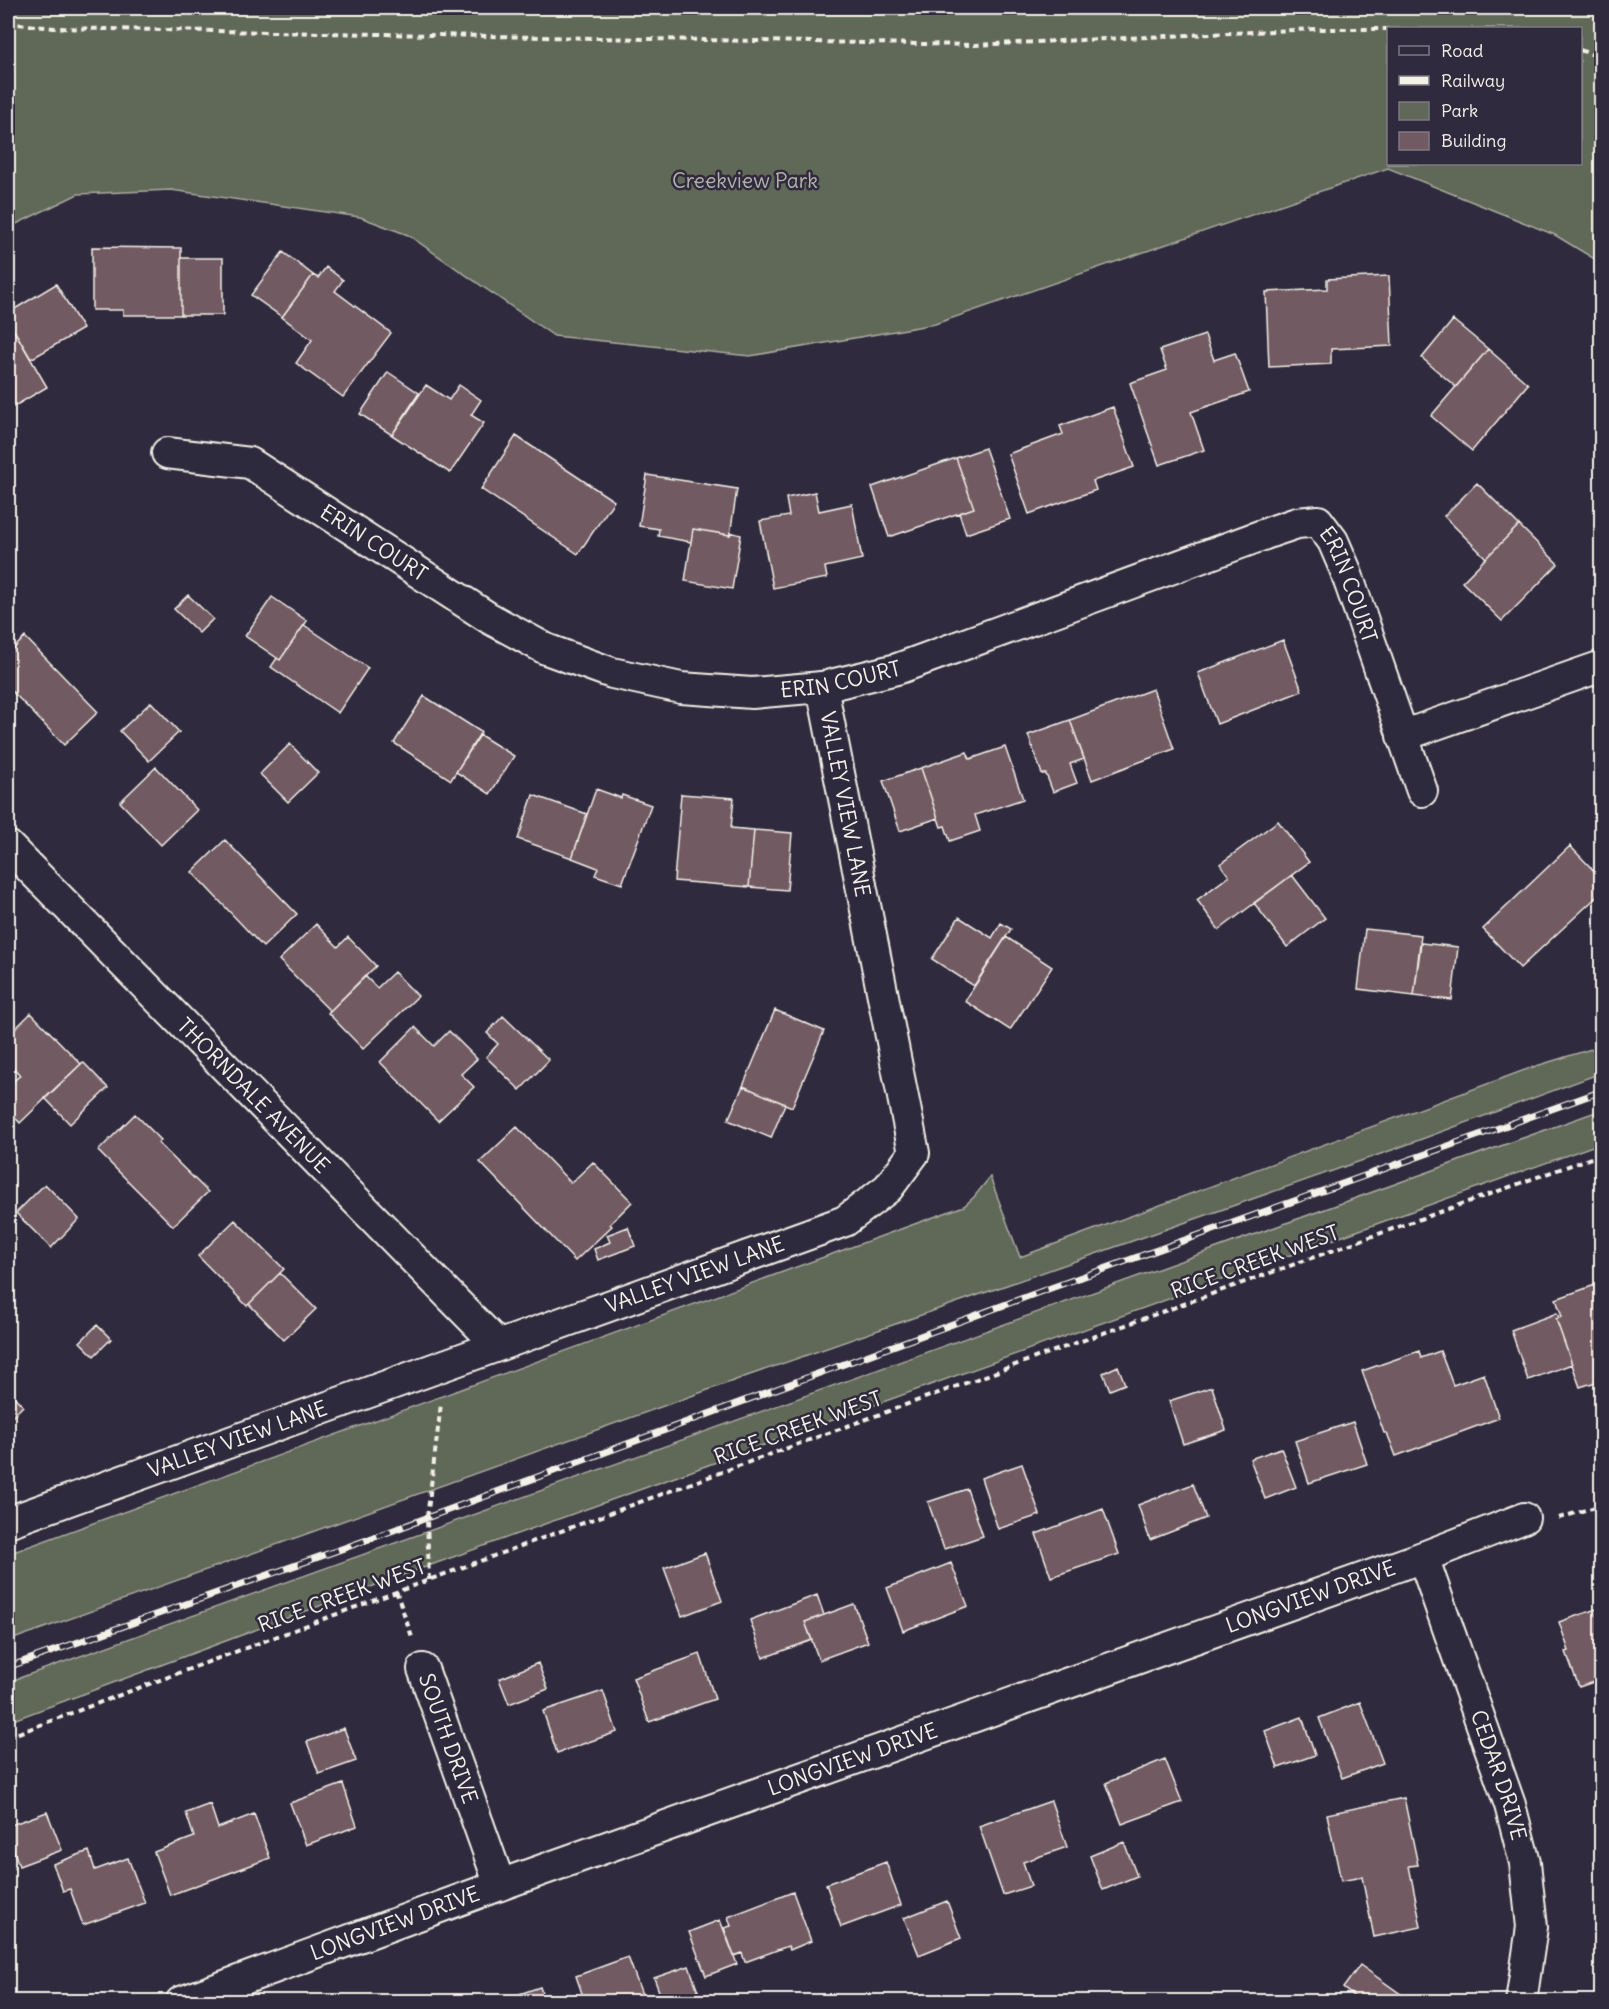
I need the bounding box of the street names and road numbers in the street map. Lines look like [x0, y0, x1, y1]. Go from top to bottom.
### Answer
street label: ERIN COURT [315, 498, 433, 587]
street label: ERIN COURT [1314, 521, 1383, 646]
street label: ERIN COURT [779, 655, 903, 704]
street label: VALLEY VIEW LANE [814, 709, 877, 899]
street label: THORNDALE AVENUE [171, 1012, 336, 1179]
street label: RICE CREEK WEST [1167, 1219, 1343, 1304]
street label: VALLEY VIEW LANE [602, 1230, 788, 1319]
street label: RICE CREEK WEST [710, 1385, 886, 1470]
street label: VALLEY VIEW LANE [144, 1394, 331, 1484]
street label: RICE CREEK WEST [254, 1553, 430, 1638]
street label: LONGVIEW DRIVE [1222, 1554, 1399, 1639]
street label: SOUTH DRIVE [413, 1670, 484, 1807]
street label: CEDAR DRIVE [1465, 1706, 1533, 1843]
street label: LONGVIEW DRIVE [764, 1717, 941, 1802]
street label: LONGVIEW DRIVE [307, 1880, 483, 1966]

